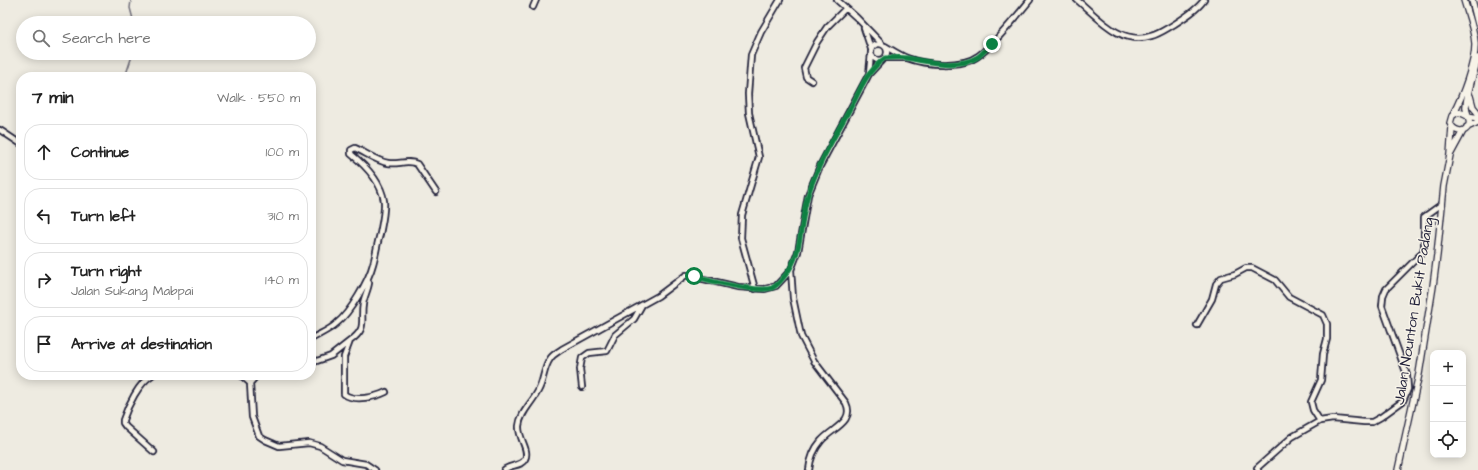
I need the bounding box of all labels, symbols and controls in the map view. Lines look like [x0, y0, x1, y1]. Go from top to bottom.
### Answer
search box [16, 16, 316, 60]
icon: search [30, 27, 52, 49]
text: Search here [62, 28, 151, 49]
route end [983, 35, 1001, 53]
text: 7 min [32, 86, 74, 110]
text: Walk · 550 m [217, 89, 300, 107]
icon: ahead [33, 141, 55, 163]
text: Continue [71, 142, 129, 163]
text: 100 m [266, 143, 299, 161]
icon: left [33, 205, 55, 227]
text: Turn left [71, 206, 135, 227]
text: 310 m [267, 207, 299, 225]
street label: Jalan Nounton Bukit Padang [1389, 215, 1440, 406]
text: Turn right [71, 261, 142, 282]
route start [685, 267, 703, 285]
icon: right [33, 269, 55, 291]
text: 140 m [265, 271, 299, 289]
text: Jalan Sukang Mabpai [71, 282, 193, 300]
icon: arrive [33, 333, 55, 355]
text: Arrive at destination [71, 334, 212, 355]
map controls [1430, 350, 1466, 458]
button: + [1430, 350, 1466, 386]
button: − [1430, 386, 1466, 422]
button: locate [1430, 422, 1466, 458]

